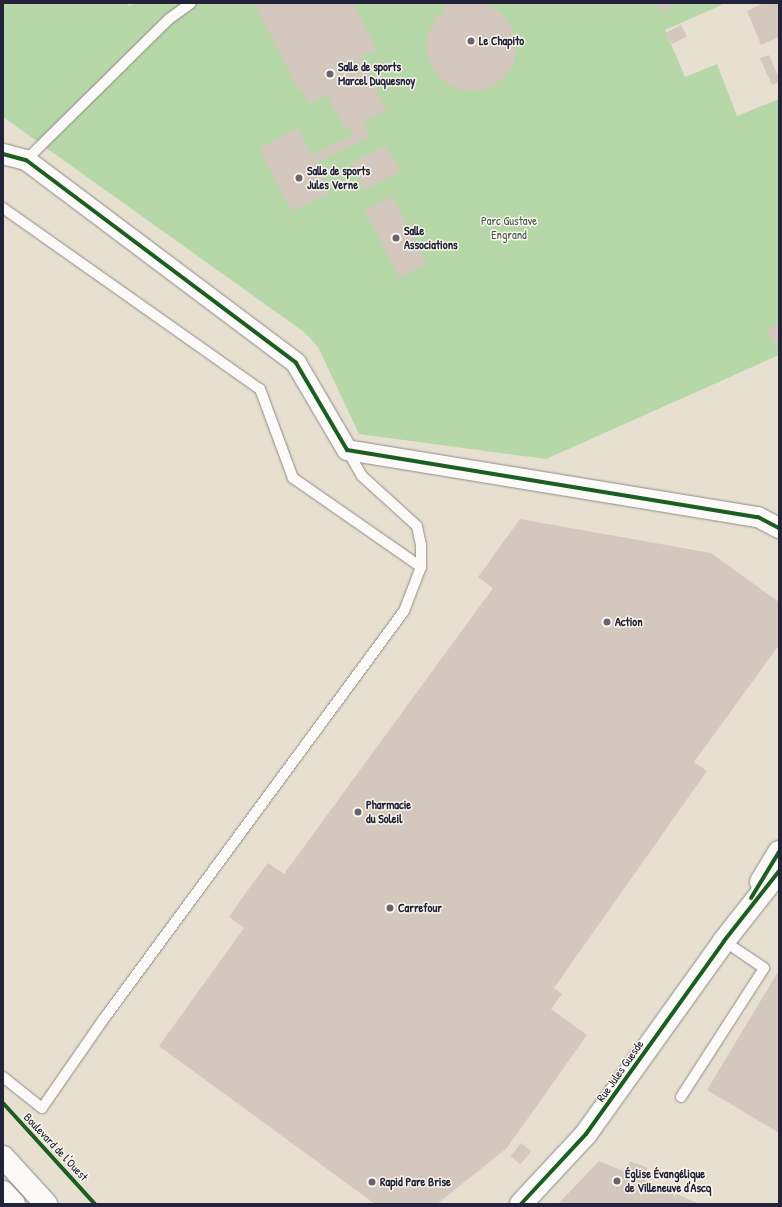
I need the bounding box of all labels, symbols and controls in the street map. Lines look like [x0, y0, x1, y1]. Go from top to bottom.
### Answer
place label: Le Chapito [479, 34, 524, 48]
marker: Le Chapito [466, 36, 476, 46]
place label: Salle de sports Marcel Duquesnoy [338, 60, 415, 88]
marker: Salle de sports Marcel Duquesnoy [325, 69, 335, 79]
place label: Salle de sports Jules Verne [307, 164, 370, 192]
marker: Salle de sports Jules Verne [294, 173, 304, 183]
park label: Parc Gustave Engrand [481, 214, 537, 242]
place label: Salle Associations [404, 224, 458, 252]
marker: Salle Associations [391, 233, 401, 243]
place label: Action [615, 615, 643, 629]
marker: Action [602, 617, 612, 627]
place label: Pharmacie du Soleil [366, 798, 411, 826]
marker: Pharmacie du Soleil [353, 807, 363, 817]
place label: Carrefour [398, 901, 442, 915]
marker: Carrefour [385, 903, 395, 913]
street label: Rue Jules Guesde [594, 1037, 646, 1105]
street label: Boulevard de l'Ouest [21, 1110, 91, 1184]
place label: Église Évangélique de Villeneuve d'Ascq [625, 1167, 711, 1195]
place label: Rapid Pare Brise [380, 1175, 451, 1189]
marker: Église Évangélique de Villeneuve d'Ascq [612, 1176, 622, 1186]
marker: Rapid Pare Brise [367, 1177, 377, 1187]

